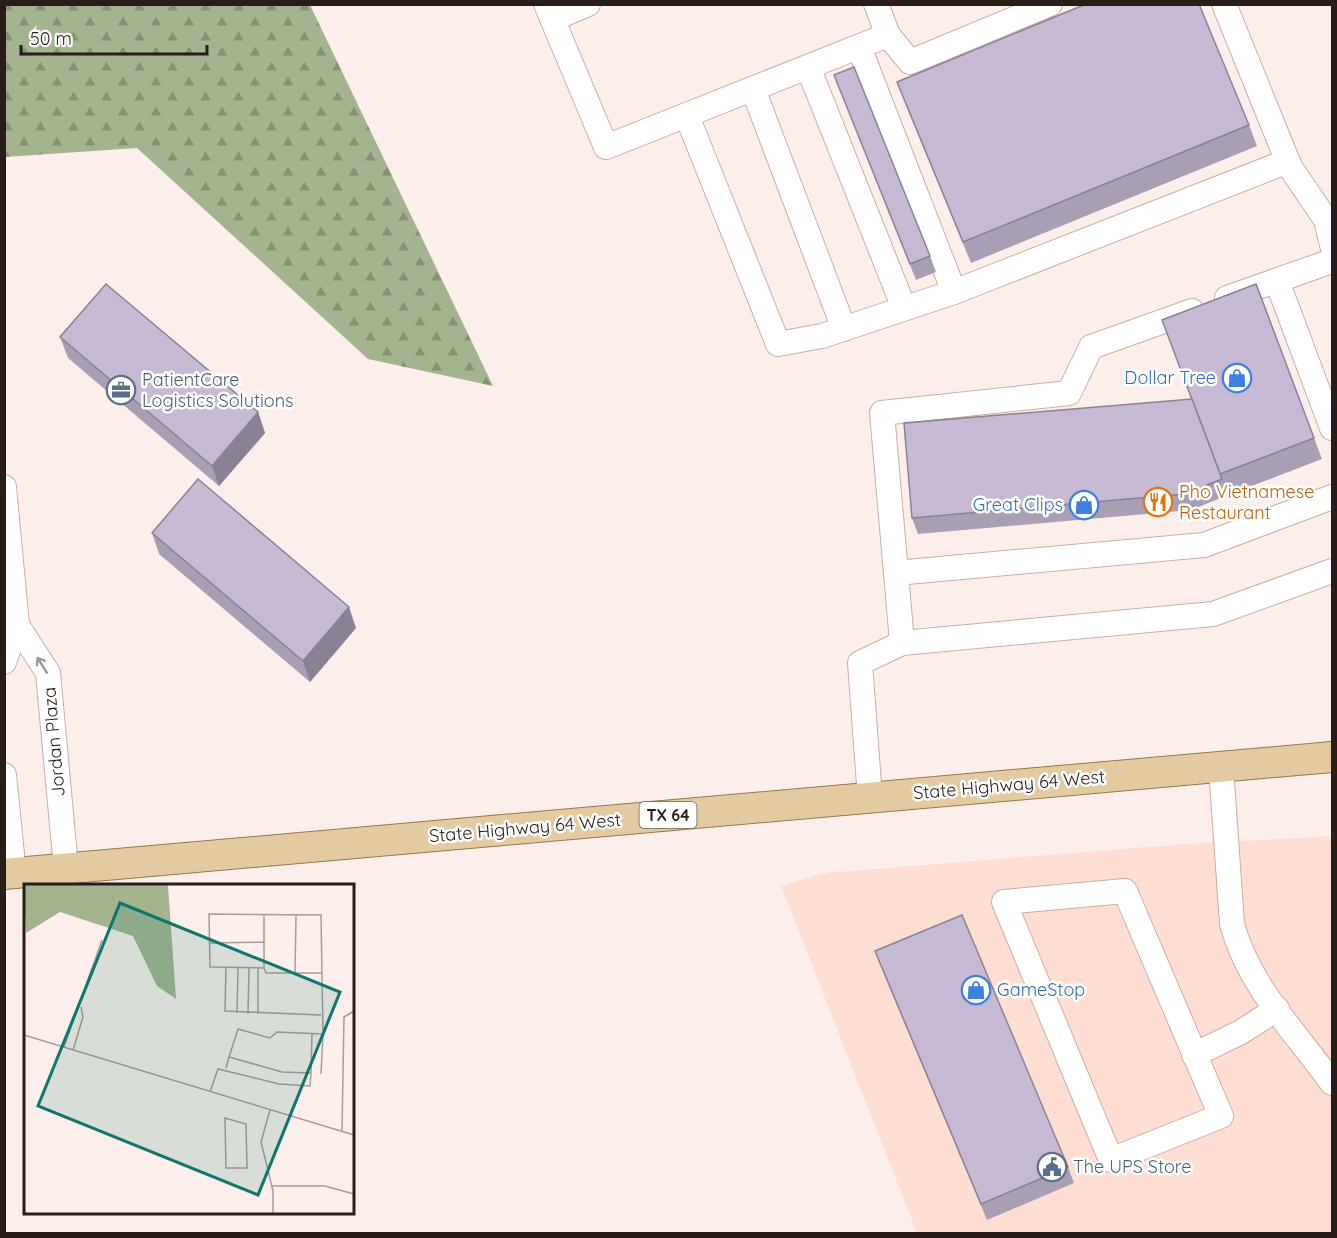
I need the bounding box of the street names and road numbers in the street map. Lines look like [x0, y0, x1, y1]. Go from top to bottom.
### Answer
street label: Jordan Plaza [37, 686, 70, 798]
street label: State Highway 64 West [912, 765, 1106, 804]
road number: TX 64 [640, 802, 696, 828]
street label: State Highway 64 West [428, 808, 622, 847]

